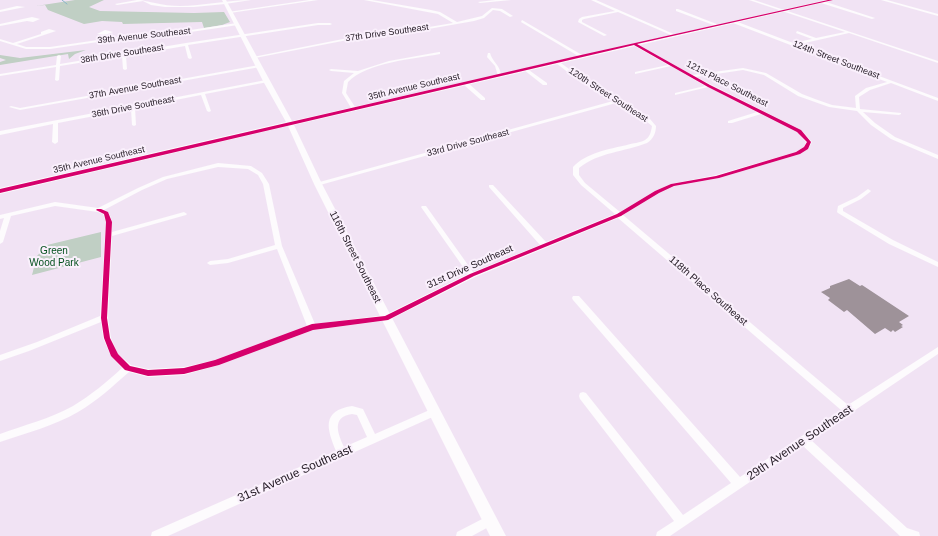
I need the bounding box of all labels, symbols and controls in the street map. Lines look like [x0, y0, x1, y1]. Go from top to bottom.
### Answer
street label: 37th Drive Southeast [345, 22, 429, 44]
street label: 39th Avenue Southeast [97, 26, 191, 46]
street label: 124th Street Southeast [791, 38, 881, 82]
street label: 38th Drive Southeast [80, 42, 164, 66]
street label: 121st Place Southeast [684, 59, 770, 109]
street label: 120th Street Southeast [566, 65, 650, 125]
street label: 35th Avenue Southeast [367, 71, 461, 103]
street label: 37th Avenue Southeast [88, 75, 182, 101]
street label: 36th Drive Southeast [91, 94, 175, 120]
street label: 33rd Drive Southeast [426, 127, 510, 159]
street label: 35th Avenue Southeast [52, 144, 146, 176]
street label: 116th Street Southeast [327, 209, 383, 305]
street label: 31st Drive Southeast [425, 243, 515, 291]
park label: Green Wood Park [29, 245, 79, 268]
street label: 118th Place Southeast [666, 254, 750, 328]
street label: 29th Avenue Southeast [744, 402, 856, 484]
street label: 31st Avenue Southeast [235, 442, 355, 506]

